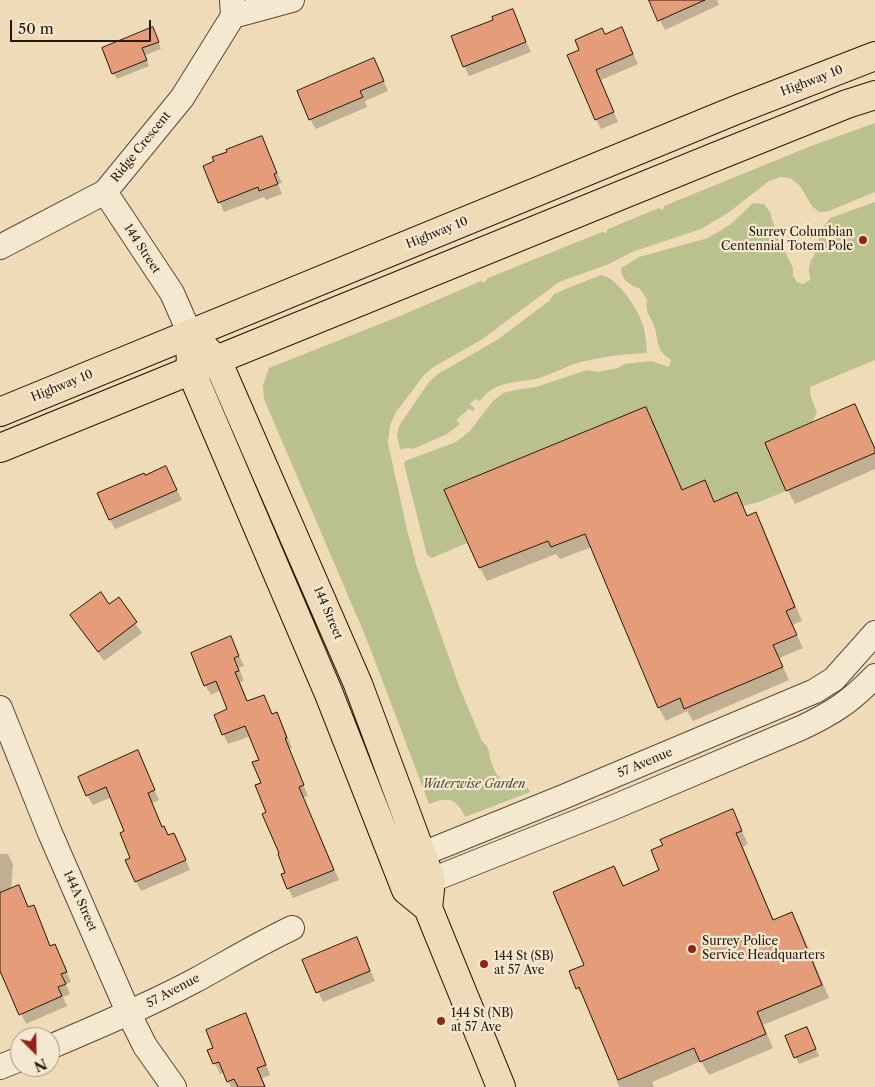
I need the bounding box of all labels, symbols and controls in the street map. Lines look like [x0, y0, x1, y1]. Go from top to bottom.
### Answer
scale bar [12, 10, 154, 42]
text: 50 m [18, 19, 54, 38]
street label: Highway 10 [779, 63, 845, 99]
street label: Ridge Crescent [108, 109, 174, 185]
street label: Highway 10 [404, 214, 470, 252]
street label: 144 Street [121, 222, 163, 276]
place label: Surrey Columbian Centennial Totem Pole [721, 226, 853, 254]
marker: Surrey Columbian Centennial Totem Pole [857, 234, 869, 246]
street label: Highway 10 [29, 367, 95, 405]
street label: 144 Street [310, 584, 346, 642]
street label: 57 Avenue [615, 745, 675, 781]
park label: Waterwise Garden [422, 778, 526, 792]
street label: 144A Street [60, 868, 100, 934]
place label: Surrey Police Service Headquarters [702, 935, 825, 963]
marker: Surrey Police Service Headquarters [686, 943, 698, 955]
place label: 144 St (SB) at 57 Ave [494, 950, 553, 978]
marker: 144 St (SB) at 57 Ave [478, 958, 490, 970]
street label: 57 Avenue [144, 971, 202, 1011]
place label: 144 St (NB) at 57 Ave [451, 1007, 513, 1035]
marker: 144 St (NB) at 57 Ave [435, 1015, 447, 1027]
north arrow [10, 1027, 60, 1077]
text: N [31, 1054, 50, 1076]

